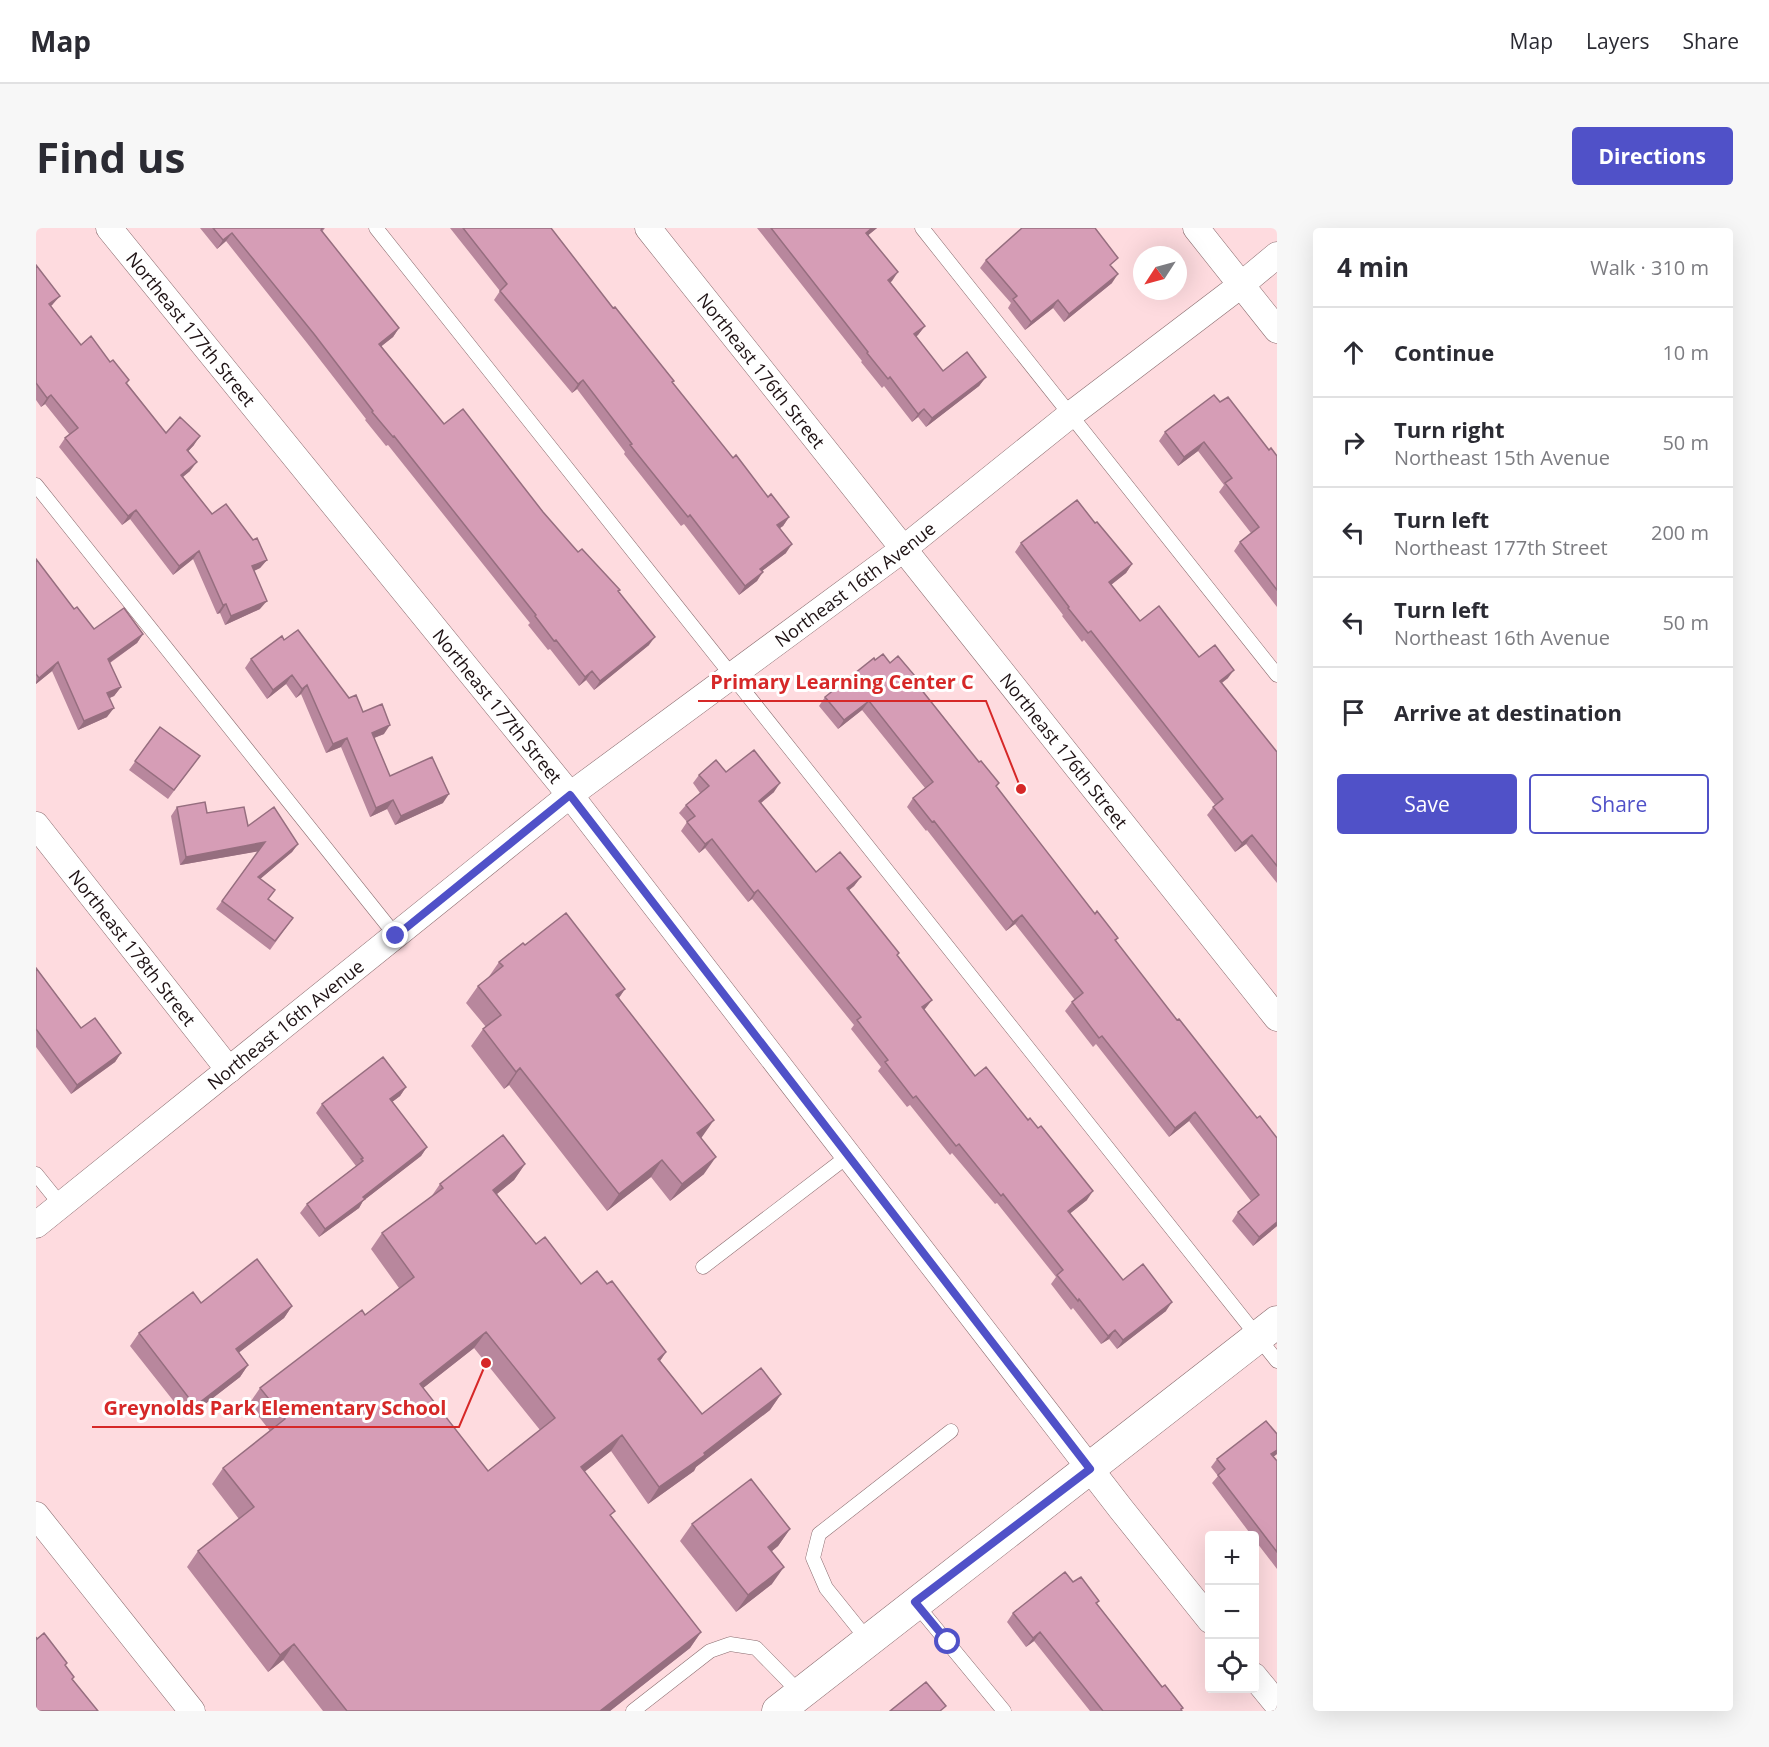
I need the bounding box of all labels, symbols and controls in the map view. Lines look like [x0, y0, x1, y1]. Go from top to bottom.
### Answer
text: Map [30, 22, 91, 60]
text: Map [1510, 27, 1553, 55]
text: Layers [1586, 27, 1650, 55]
text: Share [1683, 27, 1739, 55]
button: Directions [1572, 127, 1733, 185]
text: Find us [36, 128, 185, 185]
north arrow [1133, 246, 1187, 300]
street label: Northeast 177th Street [121, 247, 261, 411]
text: 4 min [1337, 249, 1409, 285]
text: Walk · 310 m [1590, 254, 1709, 281]
street label: Northeast 176th Street [692, 288, 831, 453]
icon: ahead [1337, 336, 1370, 369]
text: Continue [1394, 337, 1494, 367]
text: 10 m [1662, 339, 1709, 366]
text: Turn right [1394, 414, 1505, 444]
icon: right [1337, 426, 1370, 459]
text: 50 m [1662, 429, 1709, 456]
text: Northeast 15th Avenue [1394, 444, 1610, 471]
text: Turn left [1394, 504, 1489, 534]
street label: Northeast 16th Avenue [770, 516, 940, 652]
icon: left [1337, 516, 1370, 549]
text: 200 m [1651, 519, 1709, 546]
text: Northeast 177th Street [1394, 534, 1608, 561]
text: Turn left [1394, 594, 1489, 624]
icon: left [1337, 606, 1370, 639]
text: 50 m [1662, 609, 1709, 636]
street label: Northeast 177th Street [428, 624, 568, 788]
text: Northeast 16th Avenue [1394, 624, 1610, 651]
callout: Primary Learning Center C [698, 663, 986, 701]
text: Primary Learning Center C [710, 668, 974, 695]
street label: Northeast 176th Street [995, 668, 1133, 833]
icon: arrive [1337, 696, 1370, 729]
text: Arrive at destination [1394, 697, 1622, 727]
button: Save [1337, 774, 1517, 834]
button: Share [1529, 774, 1709, 834]
street label: Northeast 178th Street [64, 865, 201, 1031]
route end [382, 922, 408, 948]
street label: Northeast 16th Avenue [202, 954, 369, 1095]
callout: Greynolds Park Elementary School [92, 1389, 459, 1427]
text: Greynolds Park Elementary School [104, 1394, 446, 1421]
map controls [1205, 1531, 1259, 1693]
button: + [1205, 1531, 1259, 1585]
button: − [1205, 1585, 1259, 1639]
route start [934, 1628, 960, 1654]
button: locate [1205, 1639, 1259, 1693]

